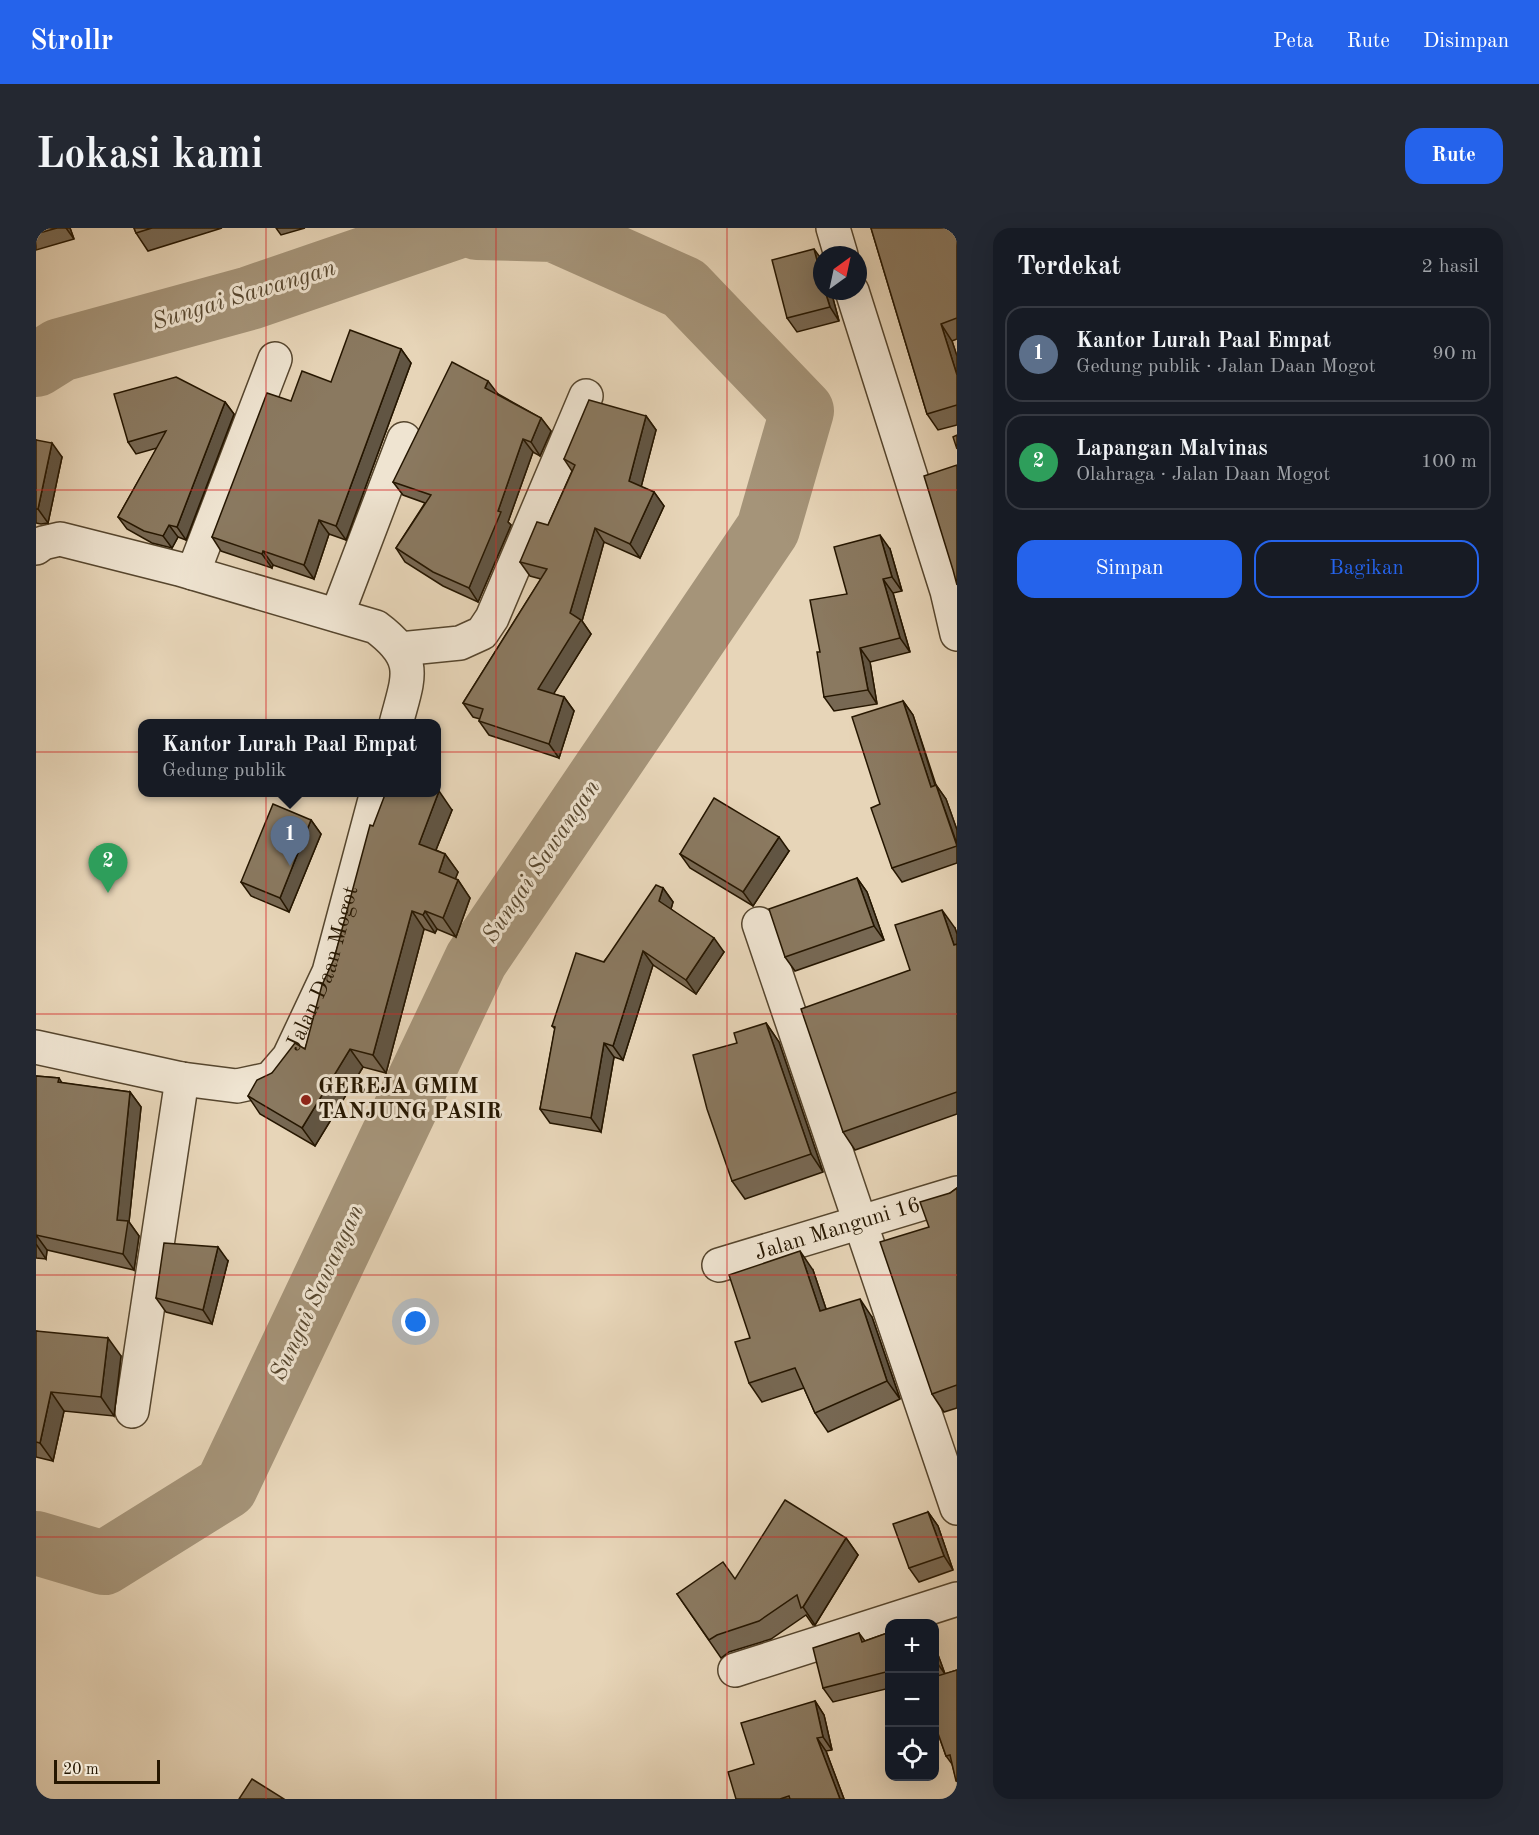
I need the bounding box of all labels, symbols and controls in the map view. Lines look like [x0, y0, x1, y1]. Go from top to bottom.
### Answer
text: Strollr [30, 28, 113, 56]
text: Peta [1273, 31, 1314, 52]
text: Rute [1347, 31, 1390, 52]
text: Disimpan [1423, 31, 1509, 52]
button: Rute [1405, 128, 1503, 184]
text: Lokasi kami [36, 135, 263, 177]
north arrow [813, 246, 867, 300]
text: Terdekat [1017, 254, 1121, 280]
water label: Sungai Sawangan [149, 257, 339, 335]
text: 2 hasil [1422, 257, 1479, 277]
text: Kantor Lurah Paal Empat [1076, 330, 1331, 352]
text: 1 [1033, 344, 1044, 364]
text: 90 m [1432, 344, 1477, 364]
text: Gedung publik · Jalan Daan Mogot [1076, 357, 1376, 377]
text: Lapangan Malvinas [1076, 438, 1268, 460]
text: 2 [1033, 452, 1044, 472]
text: 100 m [1421, 452, 1477, 472]
text: Olahraga · Jalan Daan Mogot [1076, 465, 1330, 485]
button: Simpan [1017, 540, 1242, 598]
button: Bagikan [1254, 540, 1479, 598]
popup [138, 719, 441, 797]
text: Kantor Lurah Paal Empat [162, 734, 417, 756]
text: Gedung publik [162, 761, 286, 781]
water label: Sungai Sawangan [479, 776, 606, 948]
pin: 1 [270, 816, 310, 866]
pin: 2 [88, 844, 128, 893]
street label: Jalan Daan Mogot [282, 884, 362, 1054]
place label: GEREJA GMIM TANJUNG PASIR [318, 1076, 502, 1123]
marker: GEREJA GMIM TANJUNG PASIR [299, 1093, 313, 1107]
street label: Jalan Manguni 16 [752, 1194, 923, 1265]
water label: Sungai Sawangan [267, 1201, 369, 1385]
your location [401, 1307, 430, 1336]
map controls [885, 1619, 939, 1781]
button: + [885, 1619, 939, 1673]
button: − [885, 1673, 939, 1727]
button: locate [885, 1727, 939, 1781]
scale bar [54, 1757, 160, 1784]
text: 20 m [63, 1762, 99, 1778]

